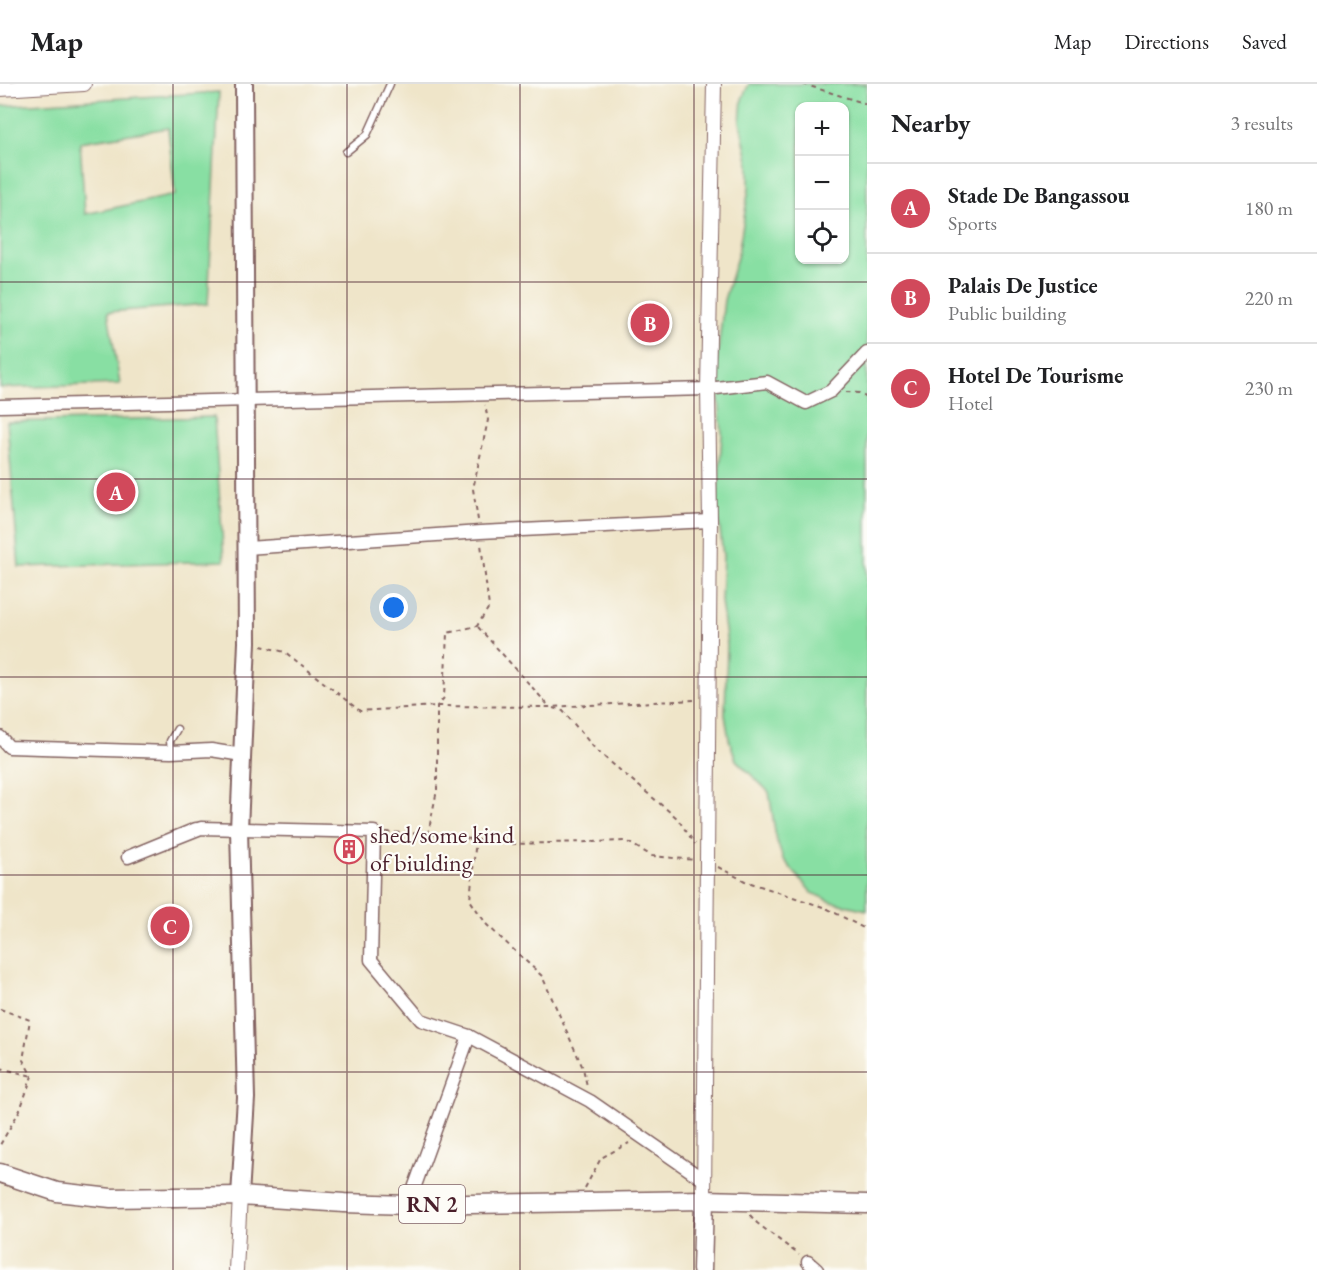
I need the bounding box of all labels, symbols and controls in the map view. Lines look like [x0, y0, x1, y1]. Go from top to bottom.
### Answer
text: Map [30, 23, 83, 59]
text: Map [1054, 28, 1091, 55]
text: Directions [1124, 28, 1209, 55]
text: Saved [1242, 28, 1287, 55]
map controls [795, 102, 849, 264]
button: + [795, 102, 849, 156]
text: Nearby [891, 106, 971, 140]
text: 3 results [1230, 110, 1293, 136]
button: − [795, 156, 849, 210]
text: Stade De Bangassou [948, 181, 1130, 210]
text: A [903, 195, 918, 221]
text: 180 m [1245, 195, 1293, 221]
button: locate [795, 210, 849, 264]
text: Sports [948, 210, 997, 236]
text: Palais De Justice [948, 271, 1098, 300]
text: B [904, 285, 917, 311]
text: 220 m [1245, 285, 1293, 311]
pin: B [630, 300, 670, 346]
text: Public building [948, 300, 1066, 326]
text: Hotel De Tourisme [948, 361, 1123, 390]
text: C [903, 375, 918, 401]
text: 230 m [1245, 375, 1293, 401]
text: Hotel [948, 390, 993, 416]
pin: A [96, 470, 136, 514]
your location [379, 593, 408, 622]
place label: shed/some kind of biulding [370, 819, 515, 878]
building icon: shed/some kind of biulding [333, 833, 365, 865]
pin: C [150, 904, 190, 948]
road number: RN 2 [399, 1185, 465, 1223]

